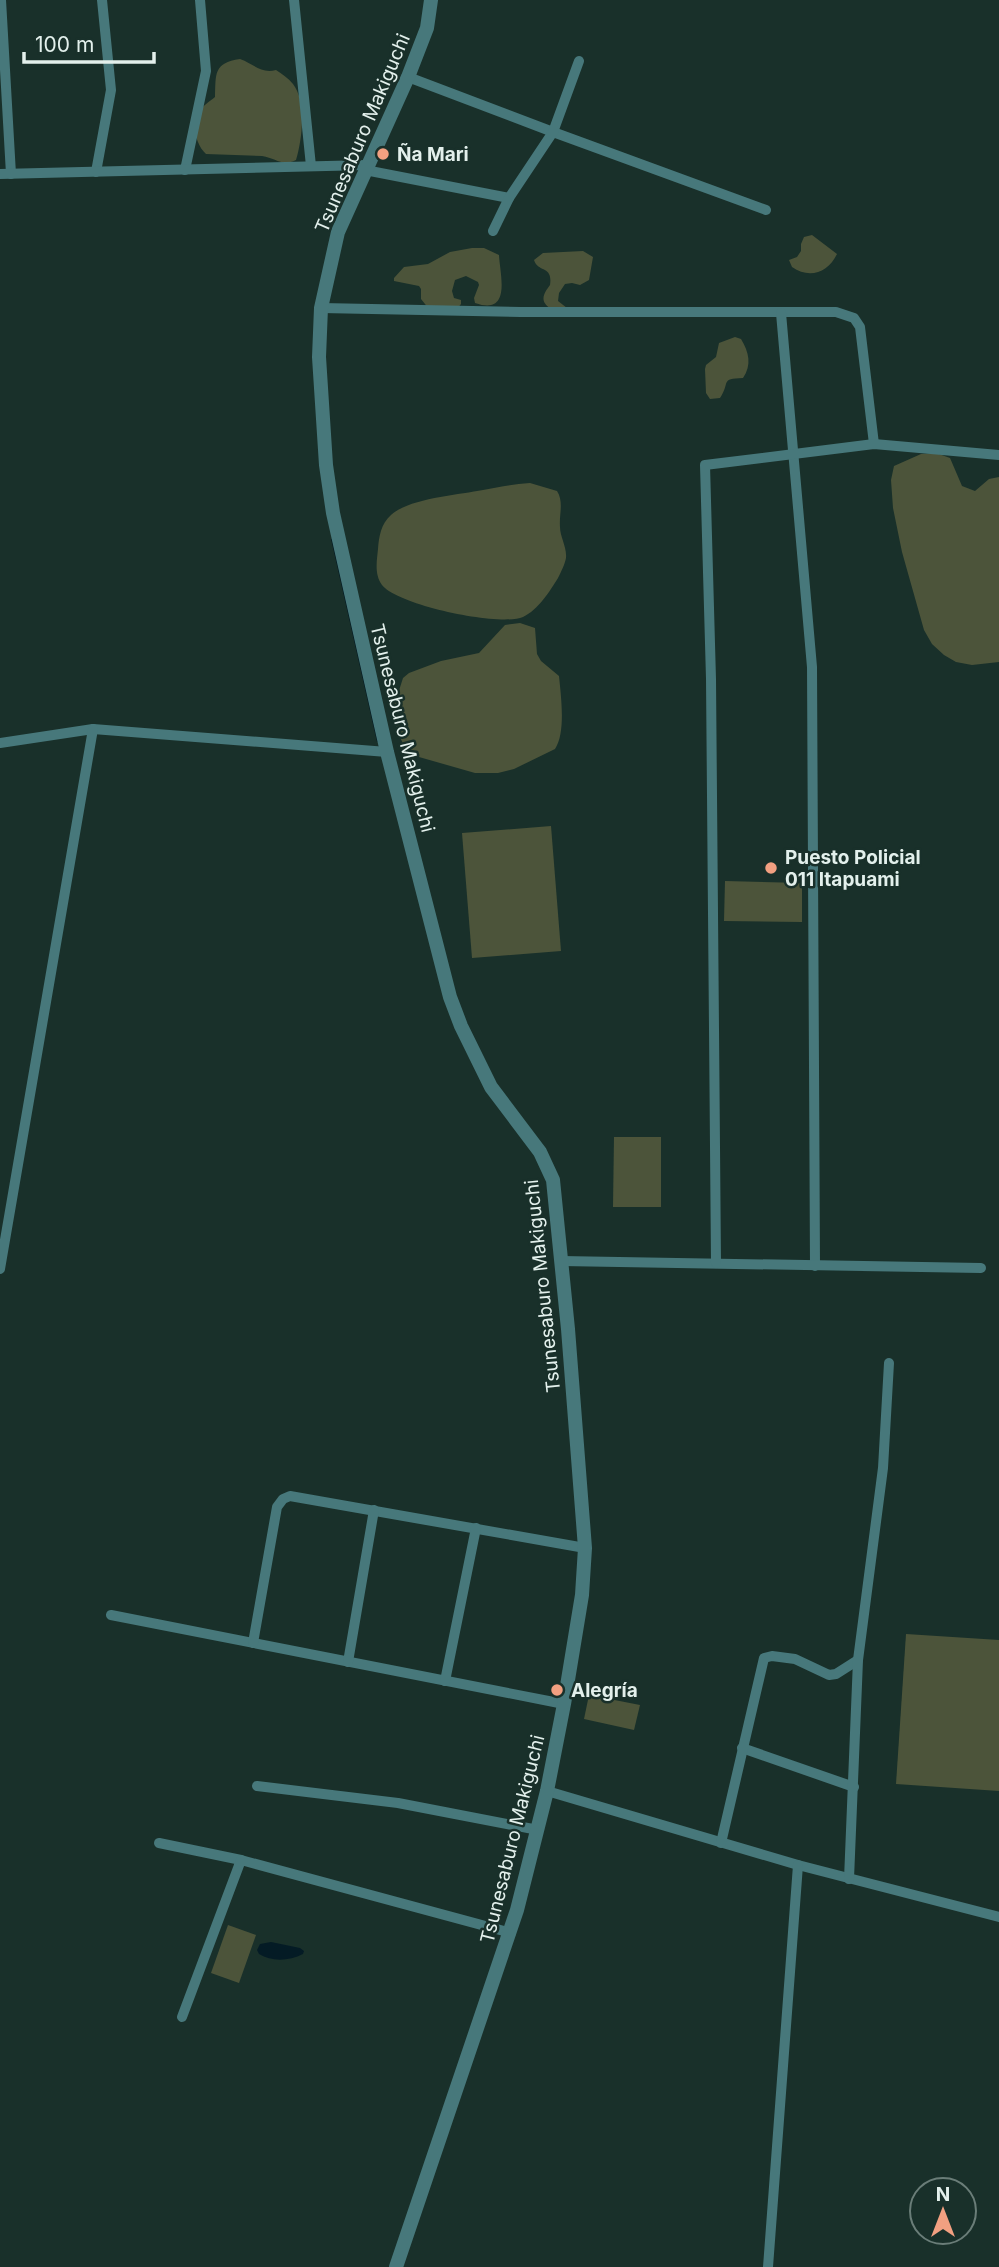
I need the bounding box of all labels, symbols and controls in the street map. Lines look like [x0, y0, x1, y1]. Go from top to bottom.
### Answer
scale bar [24, 21, 154, 65]
street label: Tsunesaburo Makiguchi [310, 30, 415, 236]
text: 100 m [35, 32, 94, 57]
place label: Ña Mari [397, 143, 469, 166]
marker: Ña Mari [375, 146, 391, 162]
street label: Tsunesaburo Makiguchi [365, 622, 440, 835]
place label: Puesto Policial 011 Itapuami [785, 846, 921, 891]
marker: Puesto Policial 011 Itapuami [763, 860, 779, 876]
street label: Tsunesaburo Makiguchi [520, 1178, 565, 1394]
place label: Alegría [571, 1679, 638, 1702]
marker: Alegría [549, 1682, 565, 1698]
street label: Tsunesaburo Makiguchi [475, 1733, 550, 1946]
north arrow [908, 2176, 978, 2246]
text: N [936, 2183, 950, 2206]

